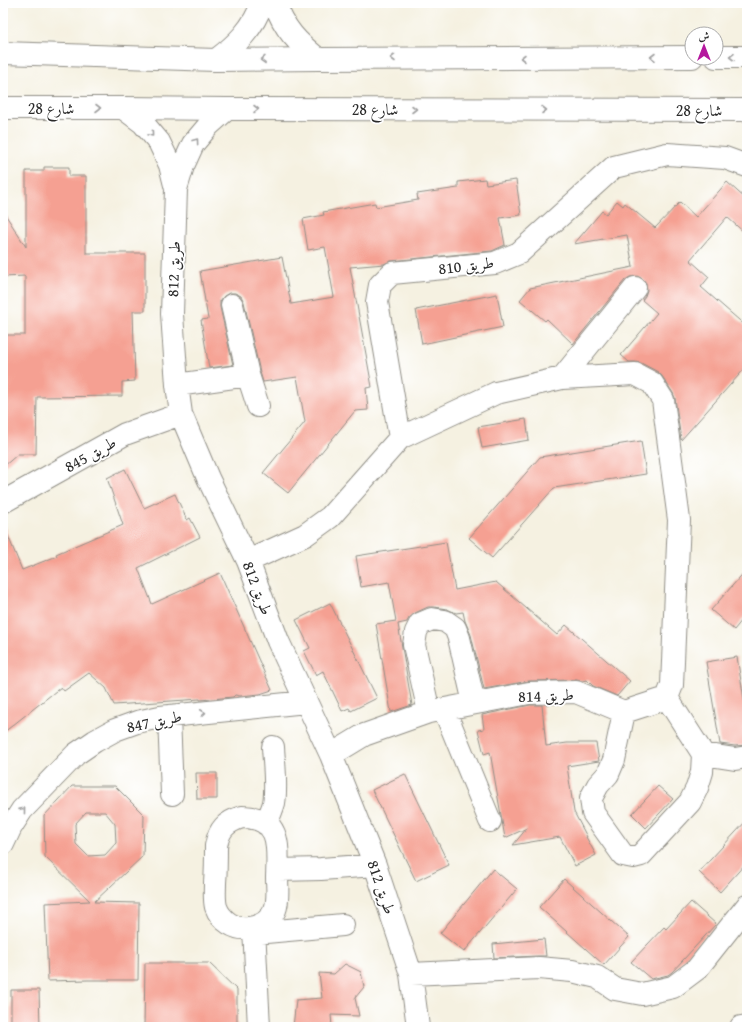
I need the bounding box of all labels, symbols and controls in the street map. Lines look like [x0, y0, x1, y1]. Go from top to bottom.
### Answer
north arrow [684, 26, 724, 66]
text: ش [699, 28, 710, 44]
one-way arrow [650, 53, 656, 61]
one-way arrow [728, 53, 734, 61]
one-way arrow [390, 54, 396, 62]
one-way arrow [520, 54, 526, 62]
one-way arrow [260, 55, 266, 64]
street label: شارع 28 [28, 96, 74, 122]
street label: شارع 28 [352, 97, 398, 123]
street label: شارع 28 [676, 98, 722, 124]
one-way arrow [95, 104, 101, 112]
one-way arrow [253, 105, 259, 113]
one-way arrow [411, 105, 417, 113]
one-way arrow [541, 105, 547, 114]
one-way arrow [147, 129, 154, 137]
one-way arrow [191, 138, 198, 145]
street label: طريق 812 [160, 241, 186, 297]
street label: طريق 810 [437, 250, 495, 280]
street label: طريق 845 [60, 430, 120, 478]
street label: طريق 812 [237, 558, 279, 618]
street label: طريق 814 [518, 682, 574, 708]
street label: طريق 847 [124, 703, 184, 739]
one-way arrow [200, 708, 206, 717]
one-way arrow [18, 808, 25, 815]
street label: طريق 812 [362, 857, 402, 917]

